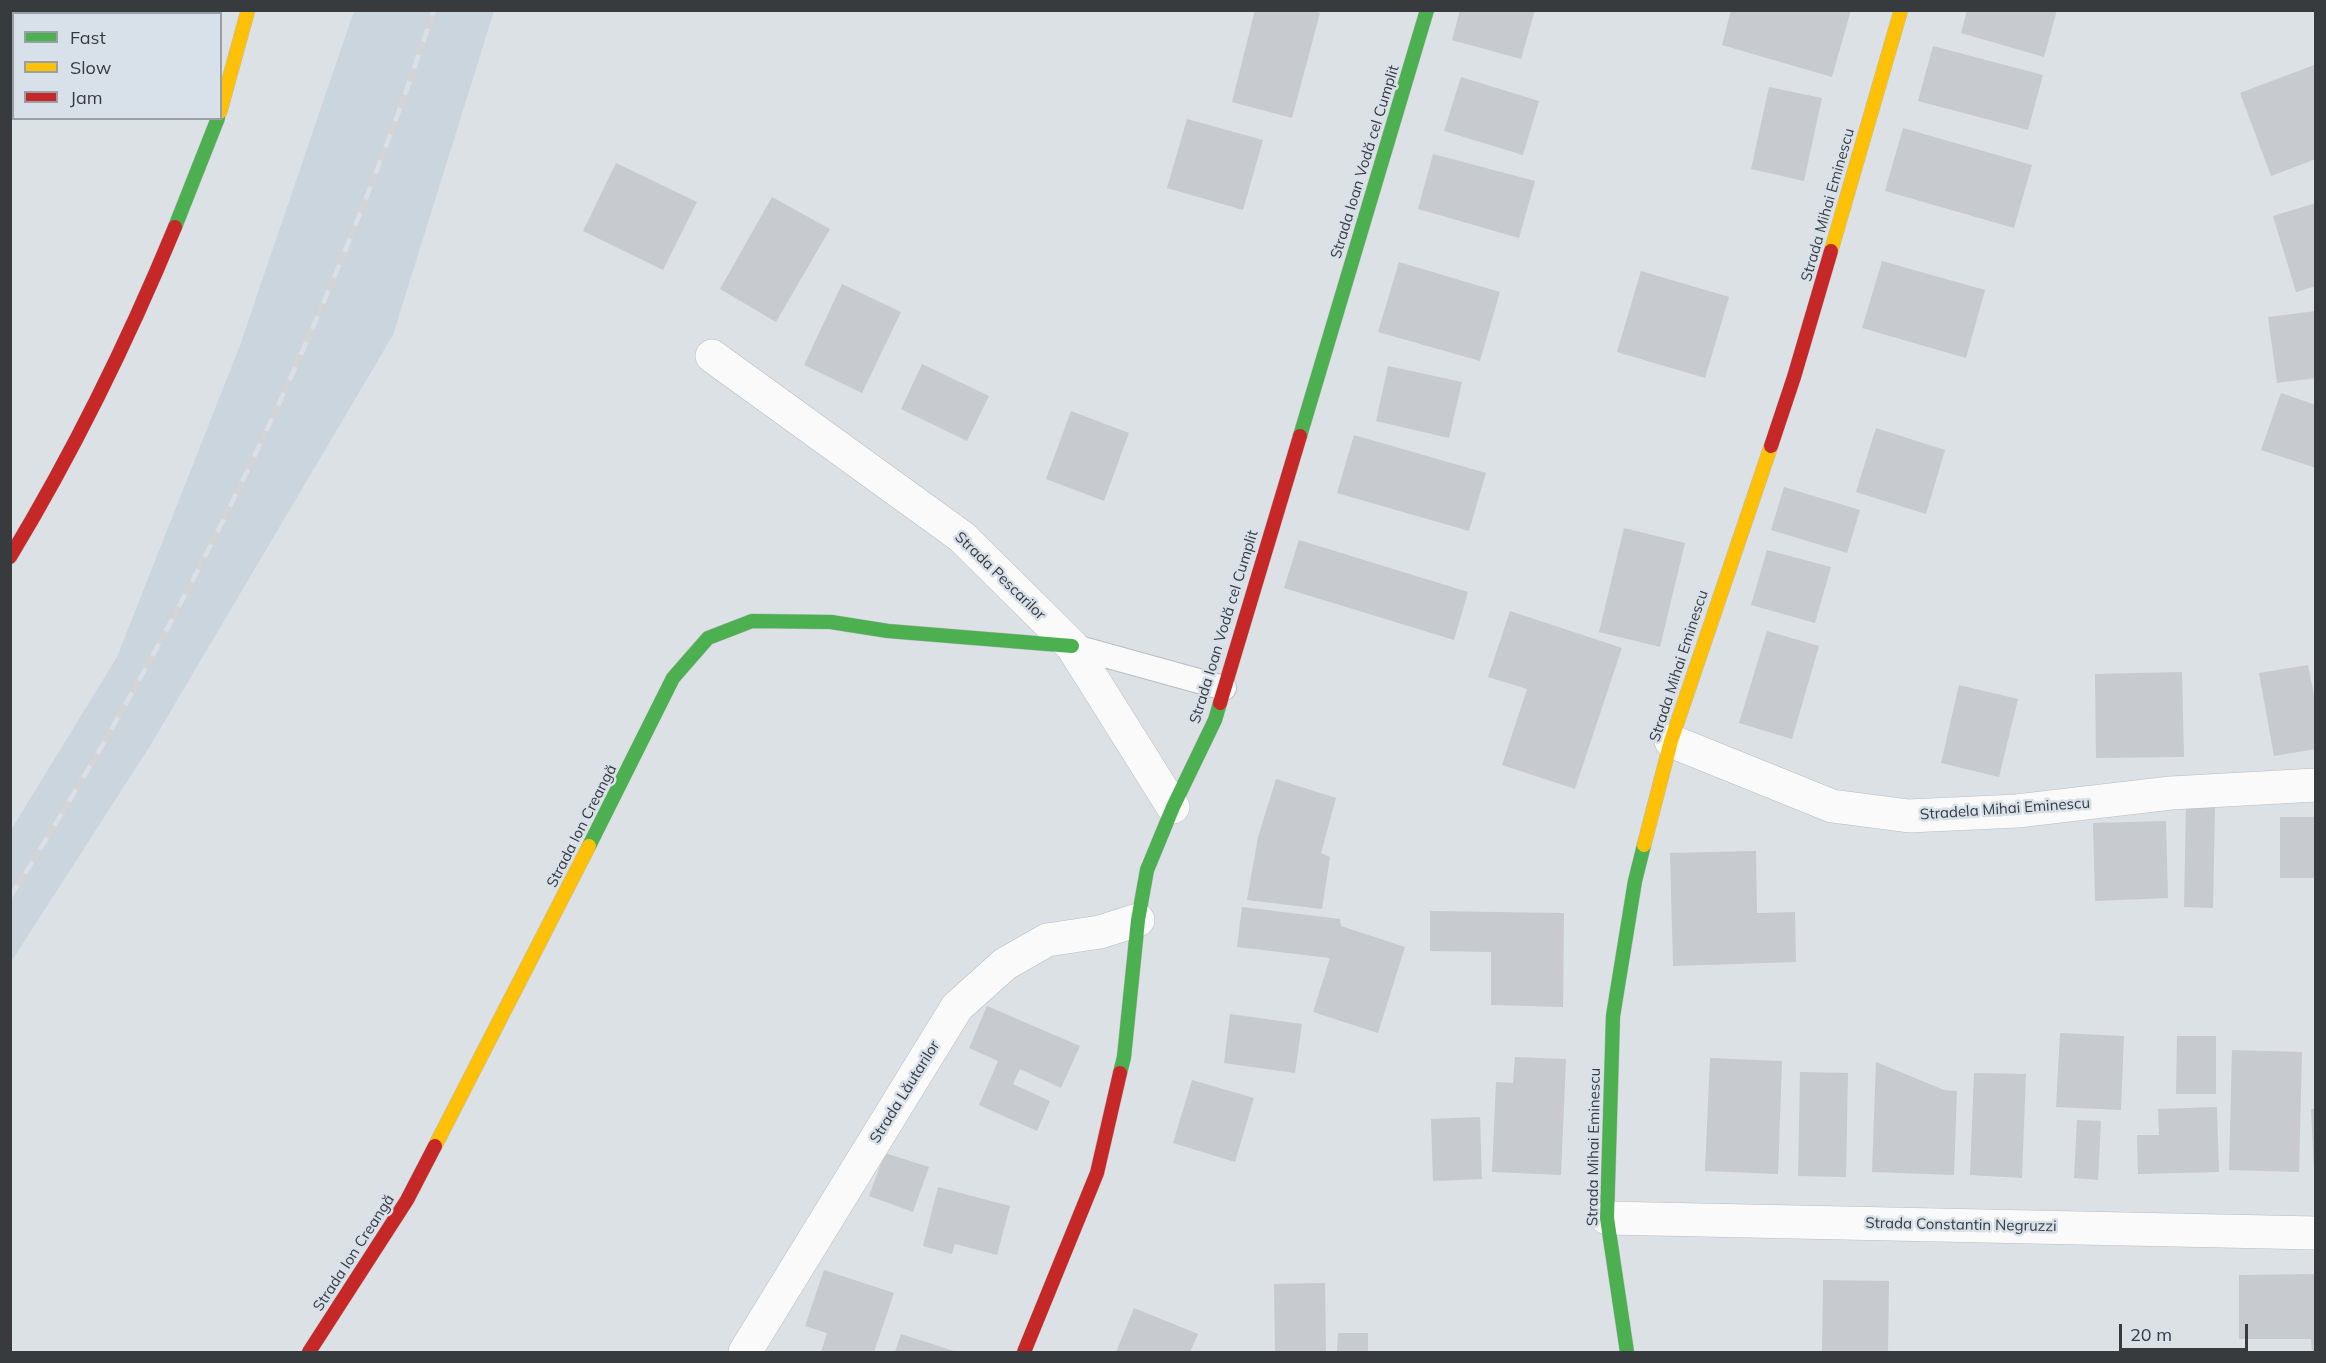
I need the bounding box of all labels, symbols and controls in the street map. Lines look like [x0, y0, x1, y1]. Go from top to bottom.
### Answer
legend [12, 12, 222, 120]
text: Fast [70, 26, 106, 49]
text: Slow [70, 56, 111, 79]
street label: Strada Ioan Vodă cel Cumplit [1327, 63, 1403, 261]
text: Jam [70, 86, 103, 109]
street label: Strada Mihai Eminescu [1797, 126, 1859, 284]
street label: Strada Pescarilor [951, 528, 1049, 624]
street label: Strada Ioan Vodă cel Cumplit [1186, 528, 1262, 726]
street label: Strada Mihai Eminescu [1646, 588, 1712, 744]
street label: Strada Ion Creangă [543, 761, 621, 891]
street label: Stradela Mihai Eminescu [1919, 794, 2091, 824]
street label: Strada Lăutarilor [866, 1037, 944, 1147]
street label: Strada Mihai Eminescu [1584, 1068, 1604, 1226]
street label: Strada Ion Creangă [310, 1191, 398, 1315]
street label: Strada Constantin Negruzzi [1865, 1214, 2057, 1236]
scale bar [2122, 1312, 2251, 1350]
text: 20 m [2130, 1323, 2172, 1346]

